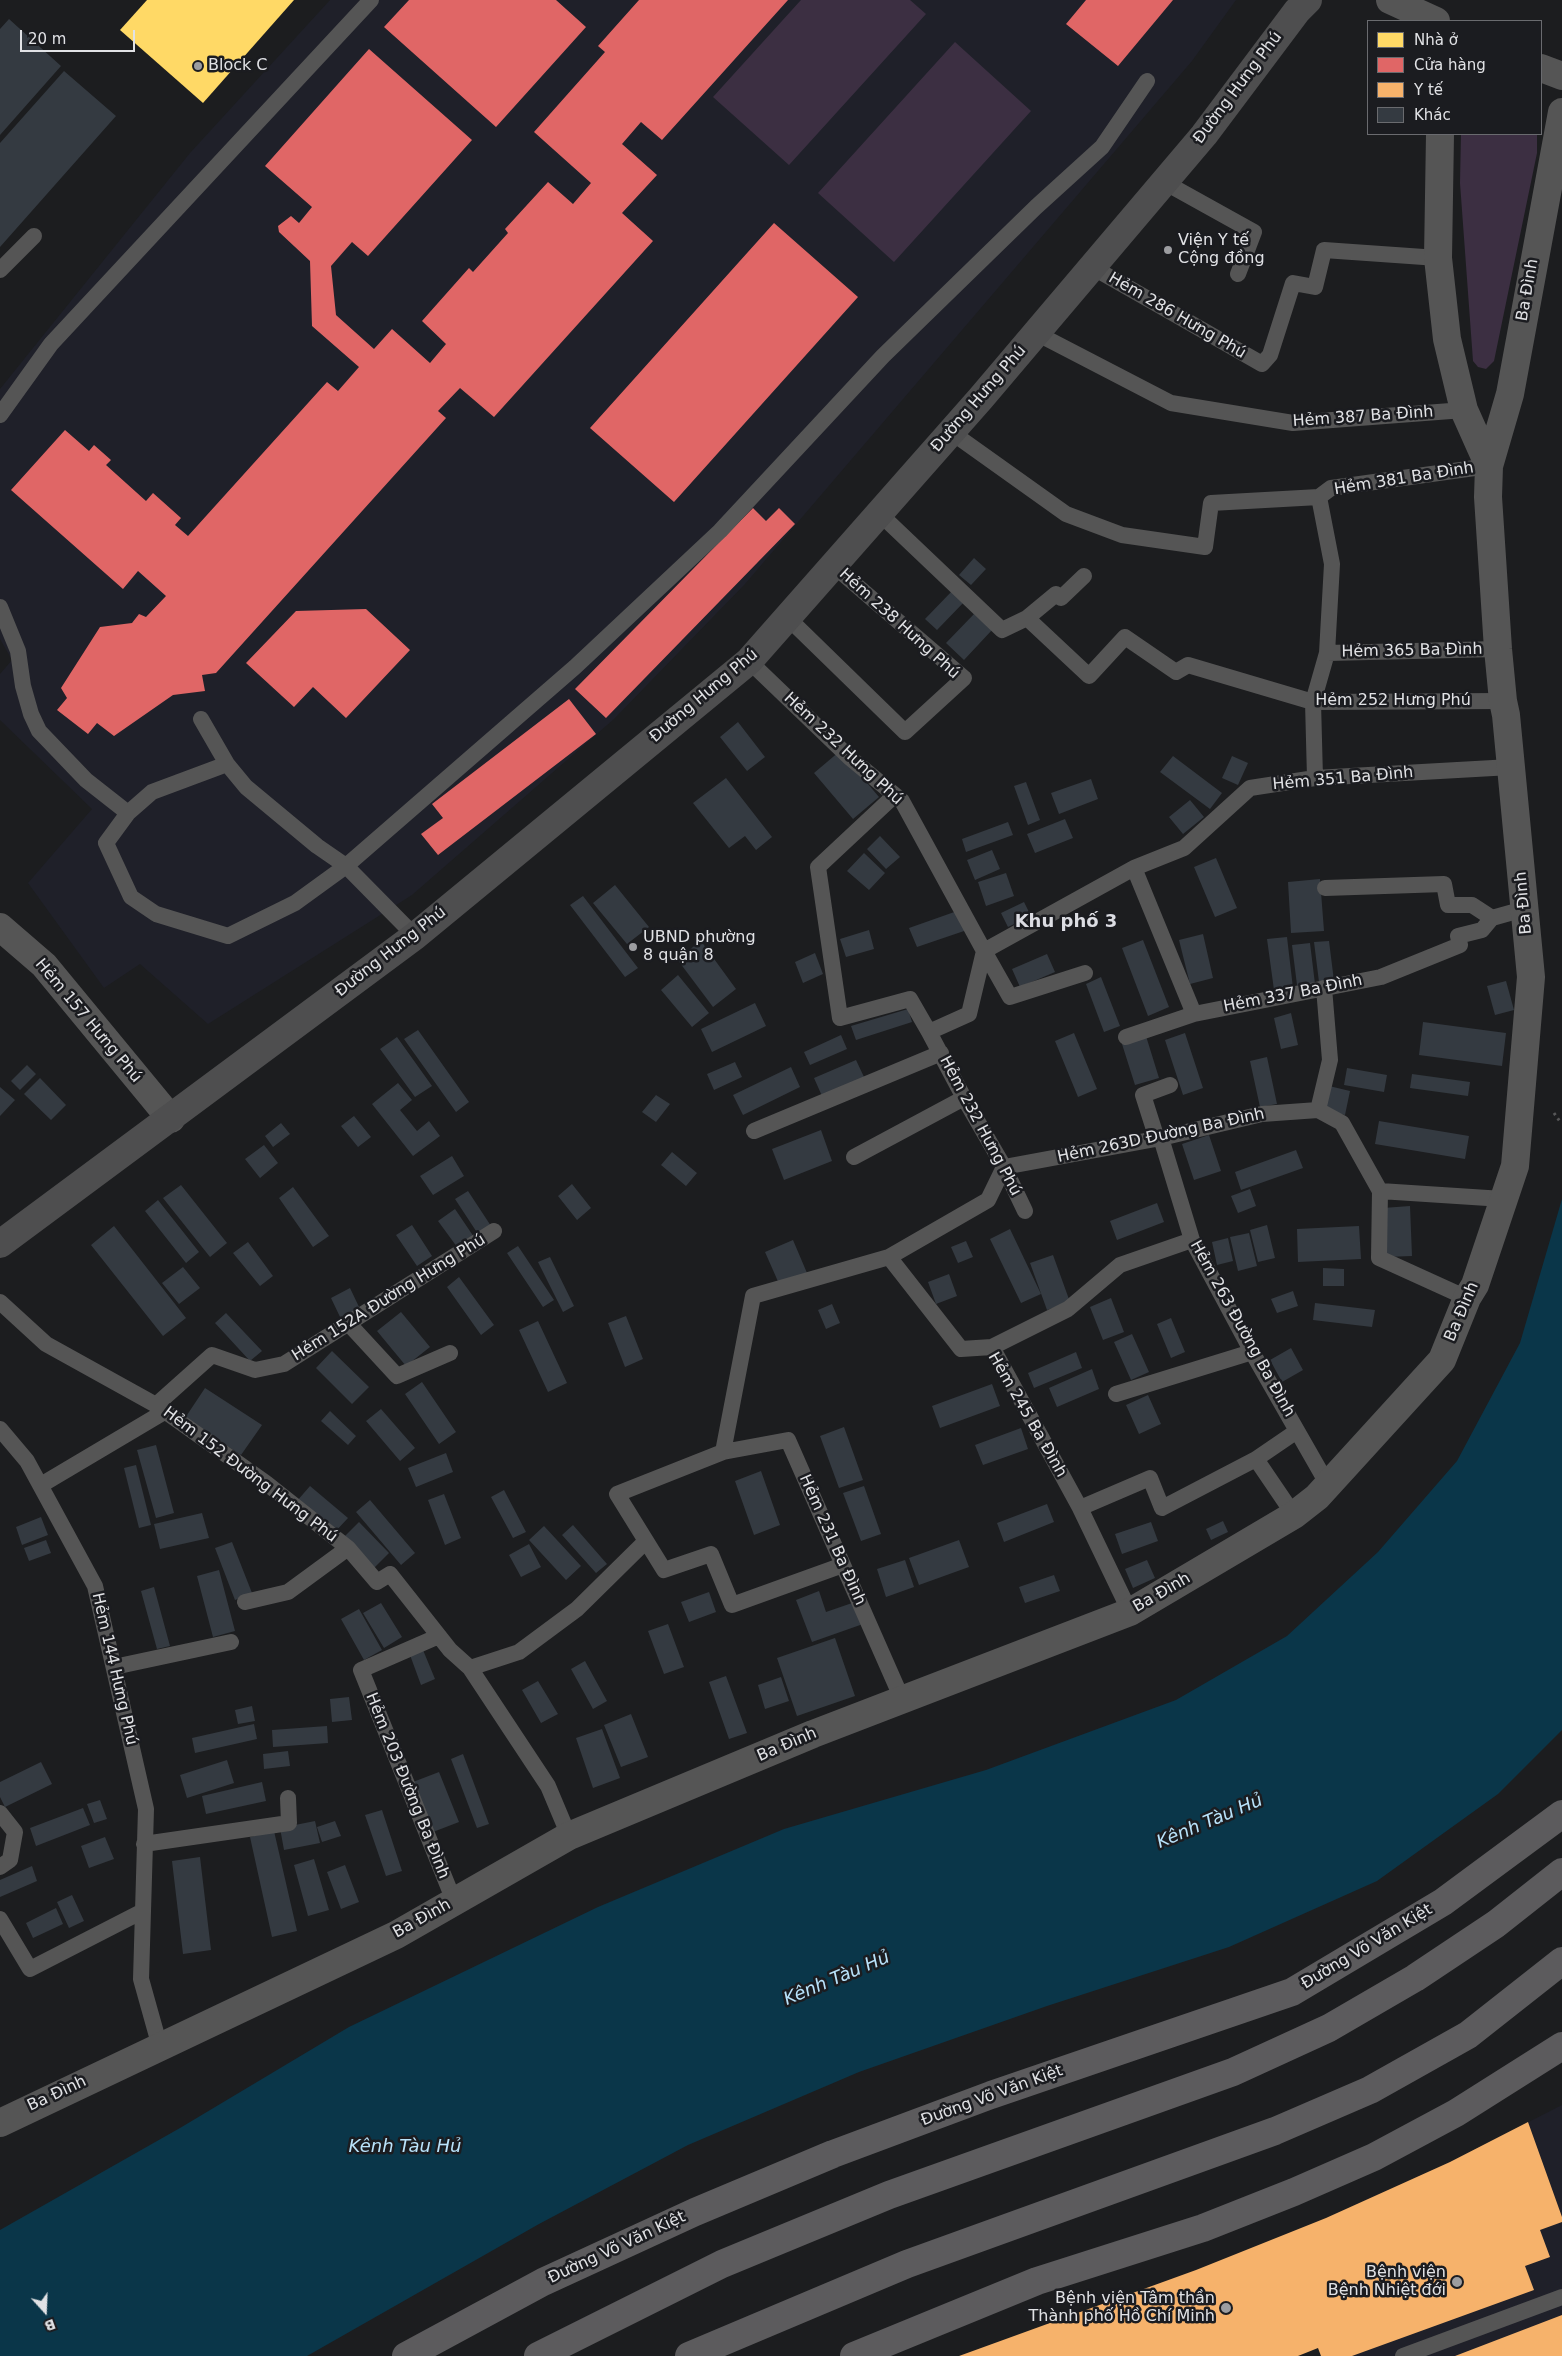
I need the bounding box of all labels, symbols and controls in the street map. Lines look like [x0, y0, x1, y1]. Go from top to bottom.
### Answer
scale bar [22, 20, 138, 52]
legend [1367, 20, 1542, 135]
street label: Đường Hưng Phú [1190, 28, 1286, 148]
text: 20 m [28, 30, 66, 48]
text: Nhà ở [1414, 31, 1458, 49]
place label: Block C [208, 56, 268, 76]
text: Cửa hàng [1414, 56, 1486, 74]
marker: Block C [192, 60, 204, 72]
text: Y tế [1414, 81, 1443, 99]
text: Khác [1414, 106, 1451, 124]
place label: Viện Y tế Cộng đồng [1178, 231, 1265, 269]
marker: Viện Y tế Cộng đồng [1162, 244, 1174, 256]
street label: Ba Đình [1513, 257, 1543, 323]
street label: Hẻm 286 Hưng Phú [1105, 269, 1249, 363]
street label: Đường Hưng Phú [927, 342, 1031, 456]
street label: Hẻm 387 Ba Đình [1292, 402, 1434, 432]
street label: Hẻm 381 Ba Đình [1333, 458, 1475, 500]
street label: Hẻm 238 Hưng Phú [835, 565, 963, 683]
street label: Hẻm 365 Ba Đình [1341, 640, 1483, 662]
street label: Đường Hưng Phú [646, 645, 762, 747]
street label: Hẻm 232 Hưng Phú [780, 689, 906, 809]
street label: Hẻm 252 Hưng Phú [1315, 691, 1471, 711]
street label: Hẻm 351 Ba Đình [1272, 763, 1414, 795]
street label: Ba Đình [1512, 871, 1536, 935]
street label: Đường Hưng Phú [332, 903, 450, 1001]
district label: Khu phố 3 [1015, 911, 1117, 933]
place label: UBND phường 8 quận 8 [643, 928, 756, 966]
marker: UBND phường 8 quận 8 [627, 941, 639, 953]
street label: Hẻm 157 Hưng Phú [31, 955, 145, 1087]
street label: Hẻm 337 Ba Đình [1222, 971, 1364, 1017]
street label: Hẻm 232 Hưng Phú [935, 1053, 1025, 1199]
street label: Hẻm 263D Đường Ba Đình [1056, 1105, 1266, 1167]
street label: Hẻm 152A Đường Hưng Phú [289, 1230, 489, 1366]
street label: Hẻm 263 Đường Ba Đình [1185, 1237, 1299, 1421]
street label: Ba Đình [1441, 1279, 1483, 1345]
street label: Hẻm 245 Ba Đình [983, 1349, 1071, 1481]
street label: Hẻm 152 Đường Hưng Phú [159, 1403, 341, 1547]
street label: Hẻm 231 Ba Đình [795, 1472, 869, 1608]
street label: Ba Đình [1130, 1569, 1194, 1617]
street label: Hẻm 144 Hưng Phú [87, 1591, 141, 1747]
street label: Hẻm 203 Đường Ba Đình [361, 1690, 453, 1882]
street label: Ba Đình [754, 1724, 820, 1766]
water label: Kênh Tàu Hủ [1154, 1790, 1266, 1854]
street label: Ba Đình [390, 1895, 454, 1943]
street label: Đường Võ Văn Kiệt [1298, 1900, 1436, 1994]
water label: Kênh Tàu Hủ [781, 1947, 893, 2011]
street label: Đường Võ Văn Kiệt [919, 2061, 1065, 2131]
street label: Ba Đình [24, 2072, 90, 2116]
water label: Kênh Tàu Hủ [349, 2136, 461, 2158]
street label: Đường Võ Văn Kiệt [545, 2208, 689, 2288]
place label: Bệnh viện Bệnh Nhiệt đới [1328, 2263, 1446, 2301]
marker: Bệnh viện Bệnh Nhiệt đới [1450, 2275, 1464, 2289]
north arrow [20, 2286, 70, 2336]
place label: Bệnh viện Tâm thần Thành phố Hồ Chí Minh [1028, 2289, 1215, 2327]
marker: Bệnh viện Tâm thần Thành phố Hồ Chí Minh [1219, 2301, 1233, 2315]
text: B [42, 2316, 58, 2334]

